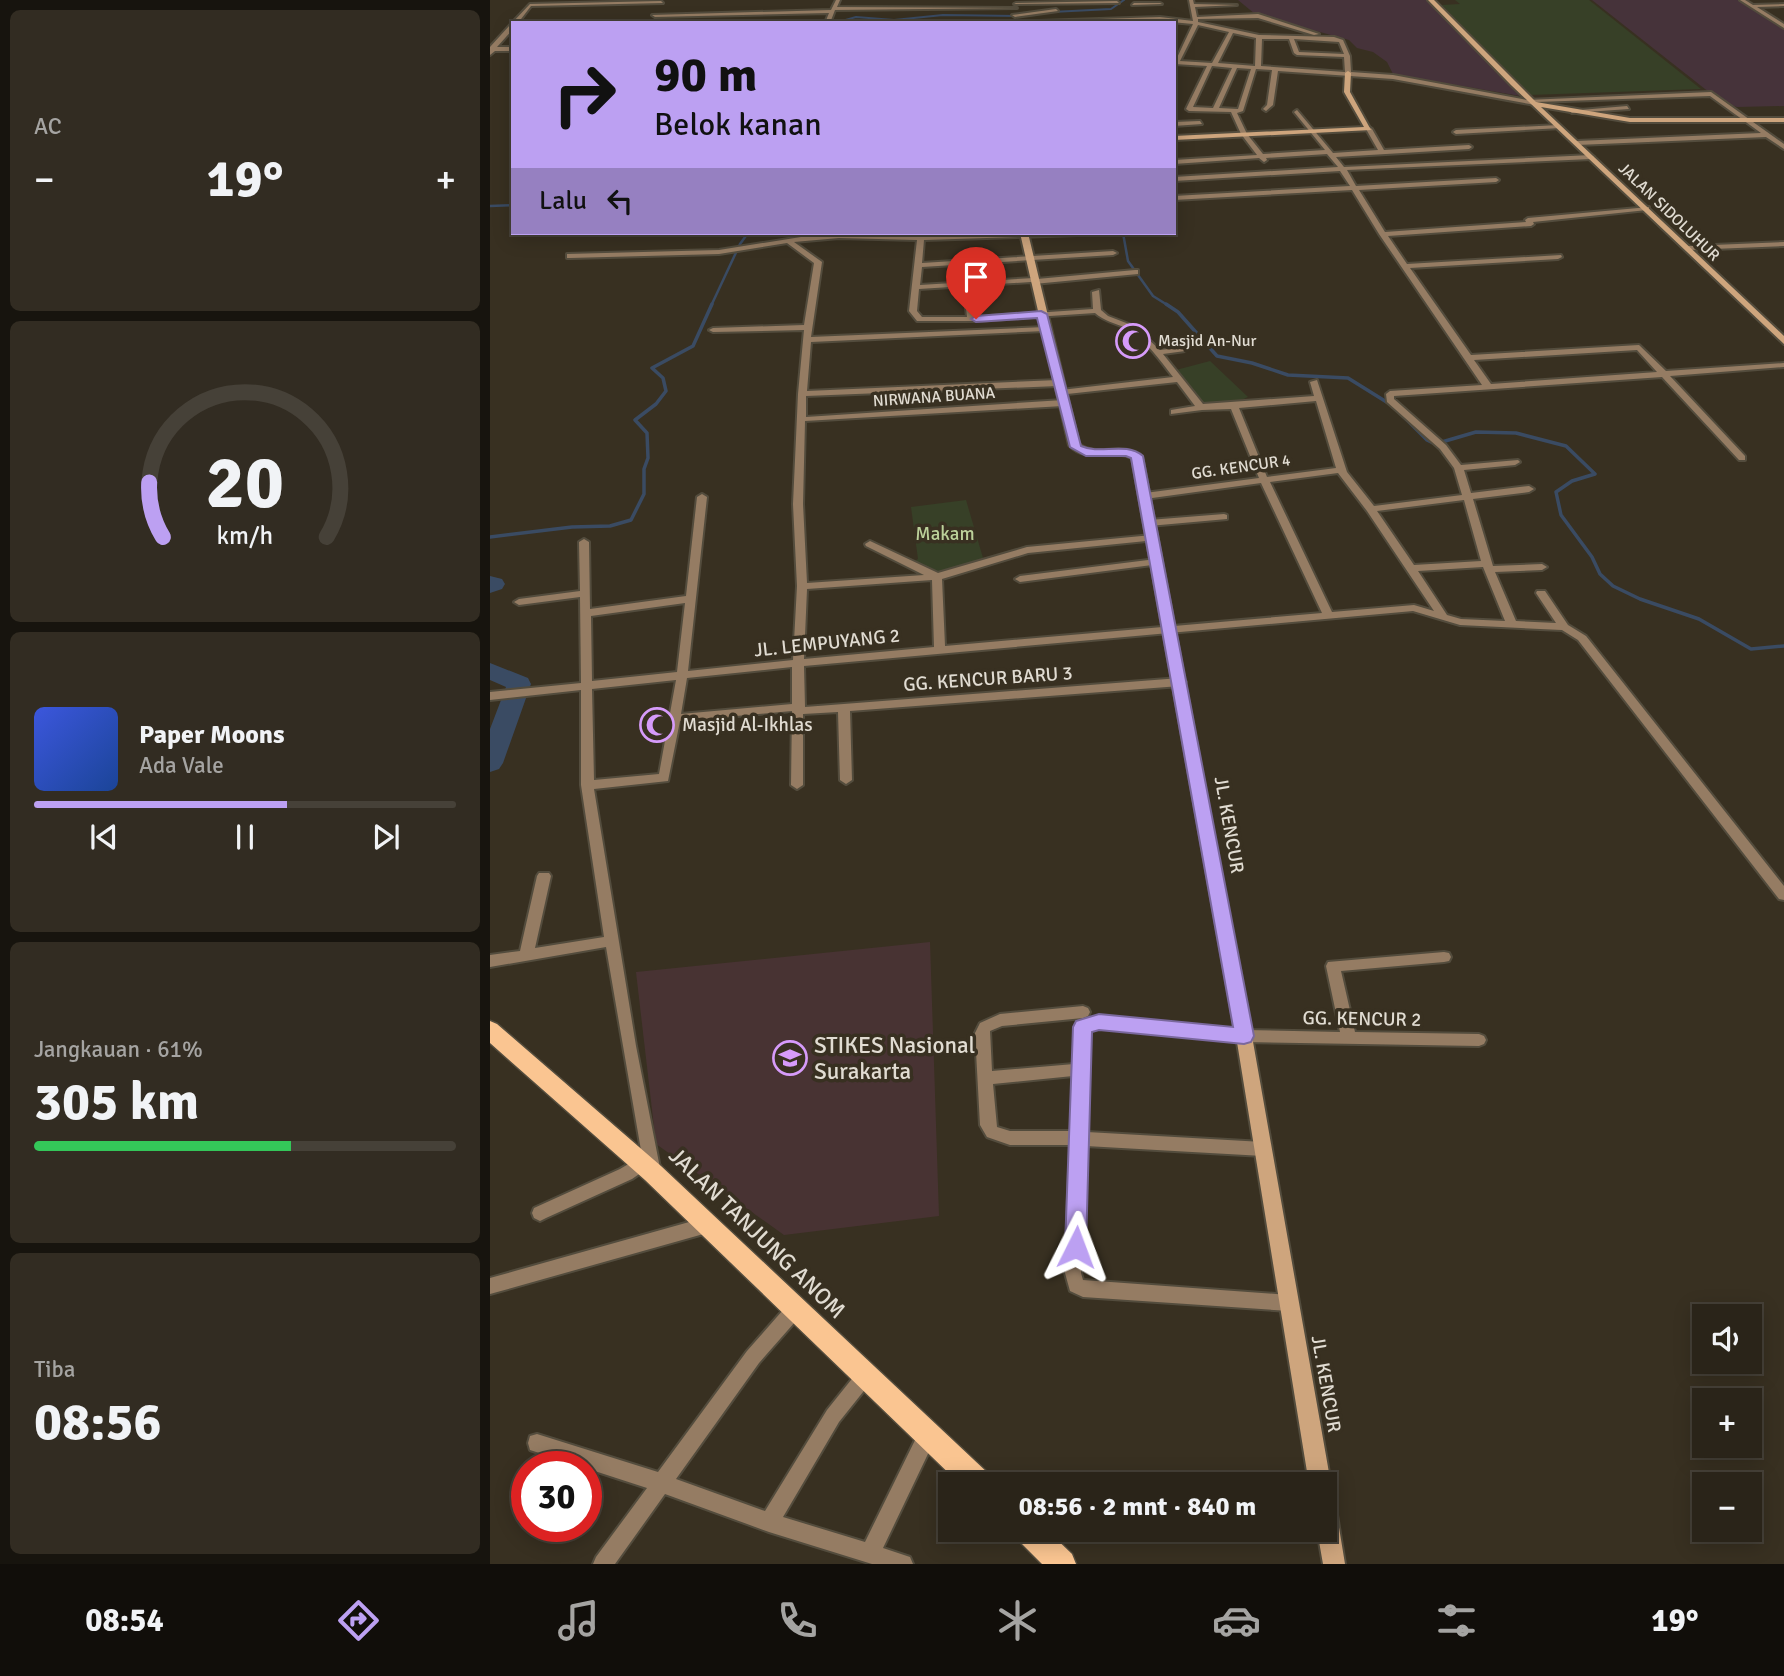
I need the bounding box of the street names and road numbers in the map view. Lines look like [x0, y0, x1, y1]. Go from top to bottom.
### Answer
street label: JALAN SIDOLUHUR [1614, 159, 1724, 266]
street label: NIRWANA BUANA [872, 383, 996, 411]
street label: GG. KENCUR 4 [1190, 450, 1292, 484]
street label: JL. LEMPUYANG 2 [753, 623, 901, 663]
street label: GG. KENCUR BARU 3 [902, 661, 1074, 697]
street label: JL. KENCUR [1209, 775, 1249, 875]
street label: GG. KENCUR 2 [1302, 1006, 1422, 1032]
street label: JALAN TANJUNG ANOM [663, 1141, 851, 1325]
street label: JL. KENCUR [1306, 1334, 1346, 1434]

